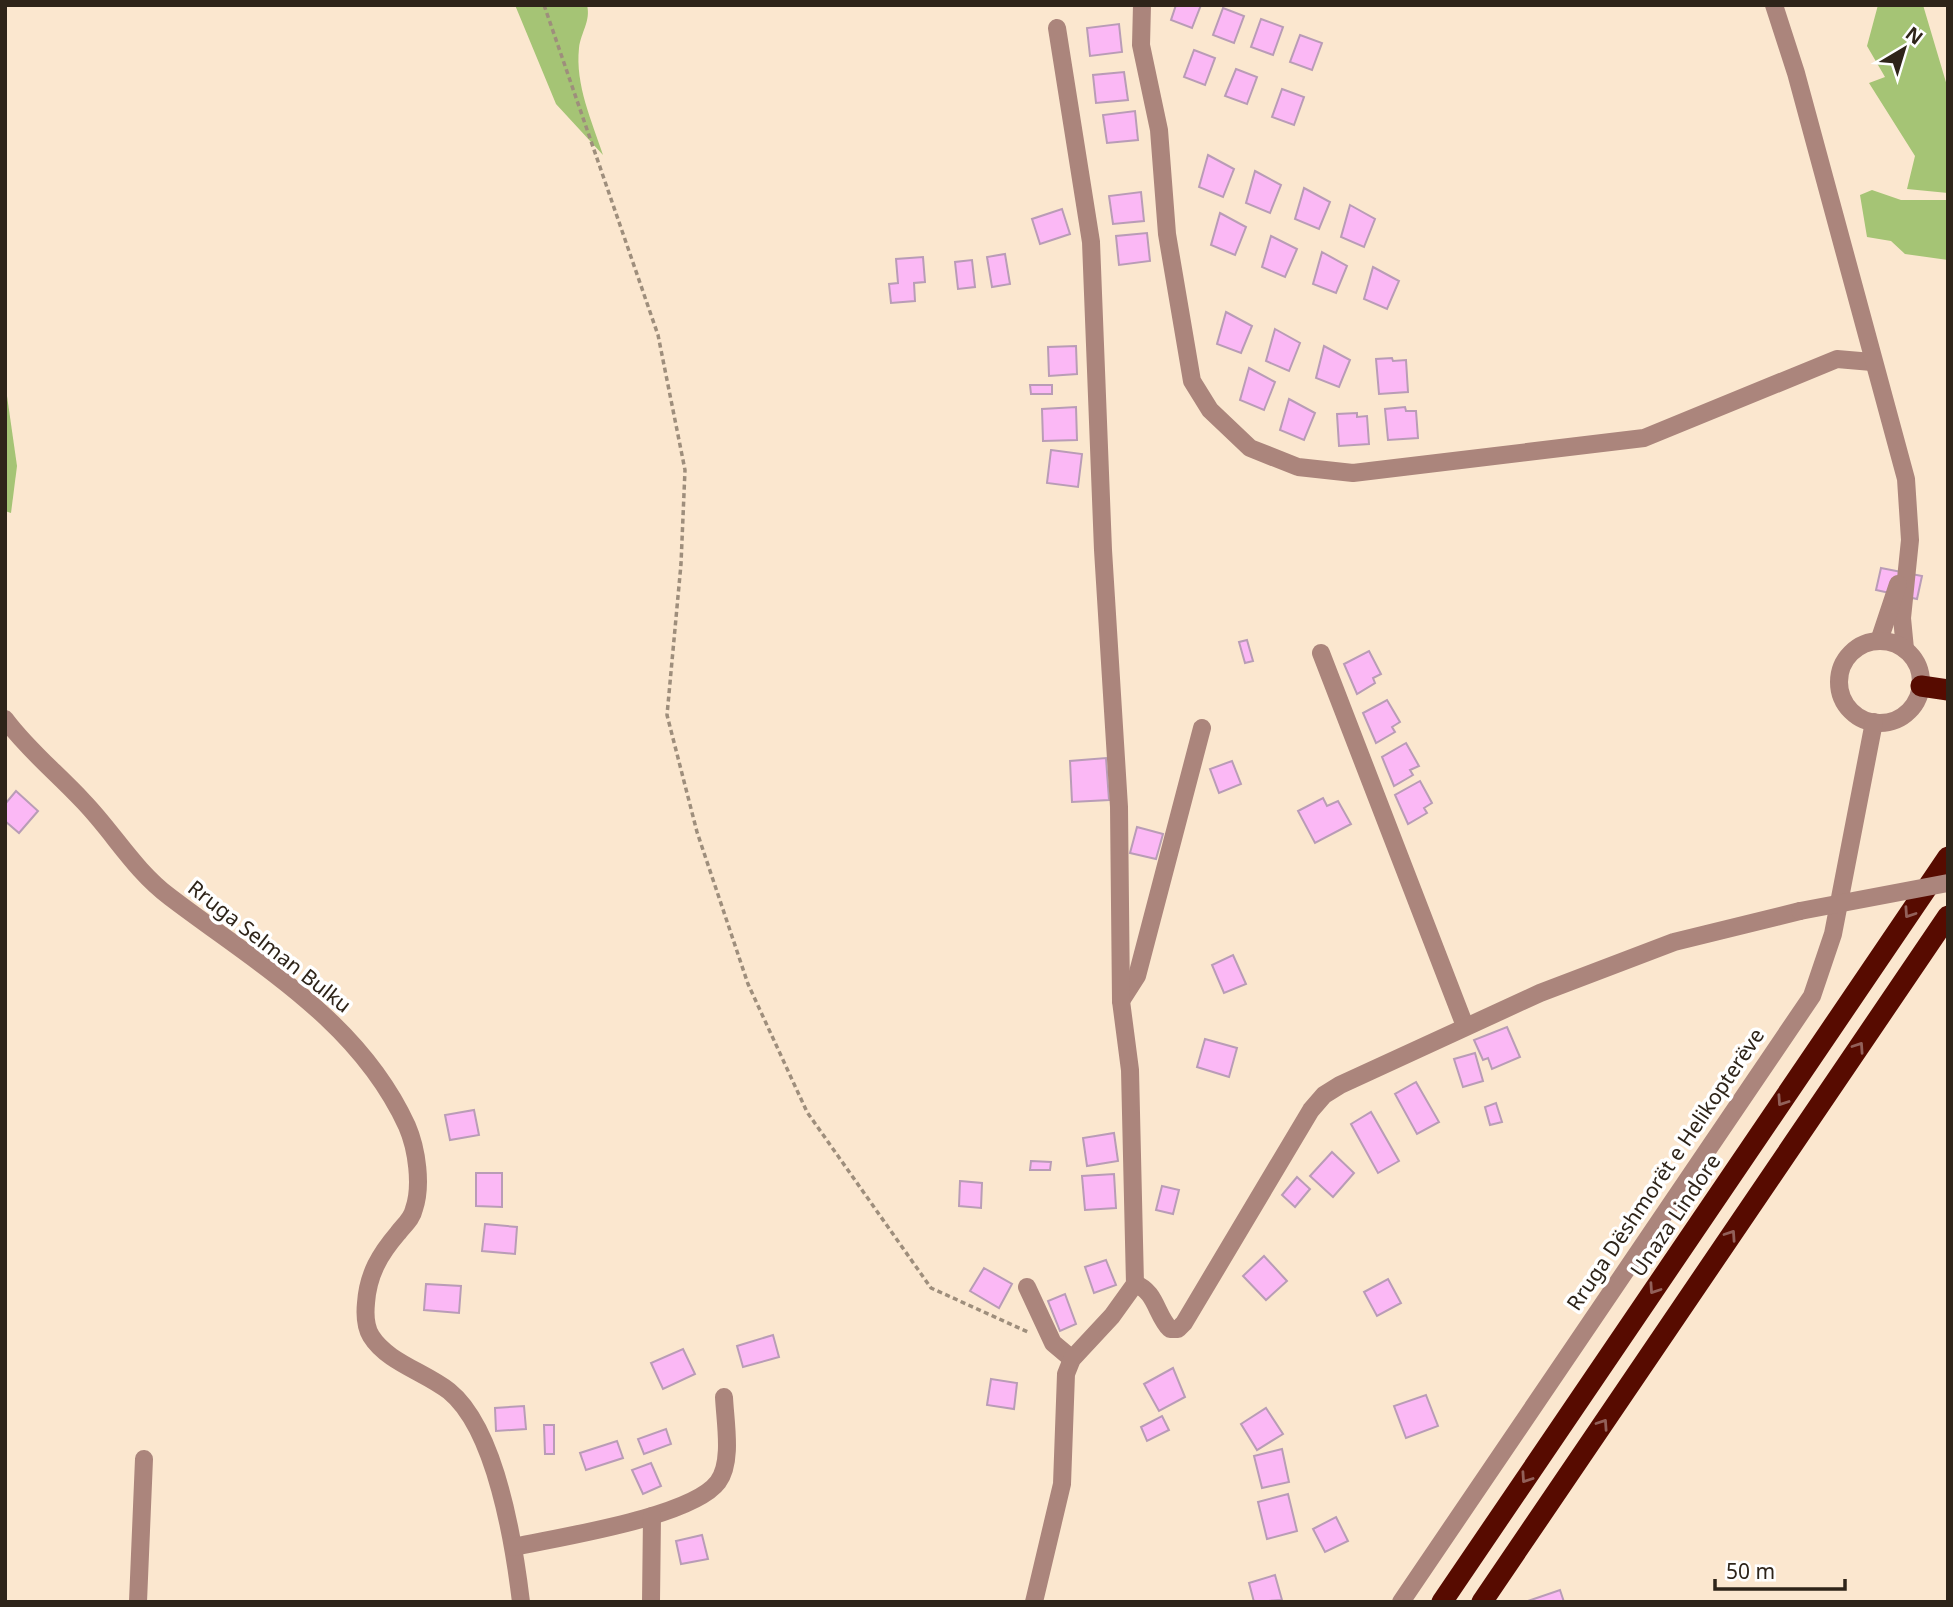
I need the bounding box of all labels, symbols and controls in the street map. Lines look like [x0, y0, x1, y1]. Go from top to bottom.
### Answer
north arrow [1869, 14, 1939, 84]
text: N [1900, 21, 1929, 51]
street label: Rruga Selman Bulku [183, 873, 357, 1019]
one-way arrow [1905, 905, 1918, 918]
street label: Rruga Dëshmorët e Helikopterëve [1560, 1022, 1770, 1316]
one-way arrow [1851, 1042, 1864, 1055]
one-way arrow [1778, 1093, 1790, 1106]
street label: Unaza Lindore [1624, 1148, 1726, 1282]
one-way arrow [1723, 1230, 1736, 1243]
one-way arrow [1649, 1282, 1662, 1295]
one-way arrow [1595, 1419, 1607, 1432]
one-way arrow [1522, 1470, 1534, 1483]
scale bar [1715, 1548, 1844, 1592]
text: 50 m [1726, 1557, 1775, 1585]

